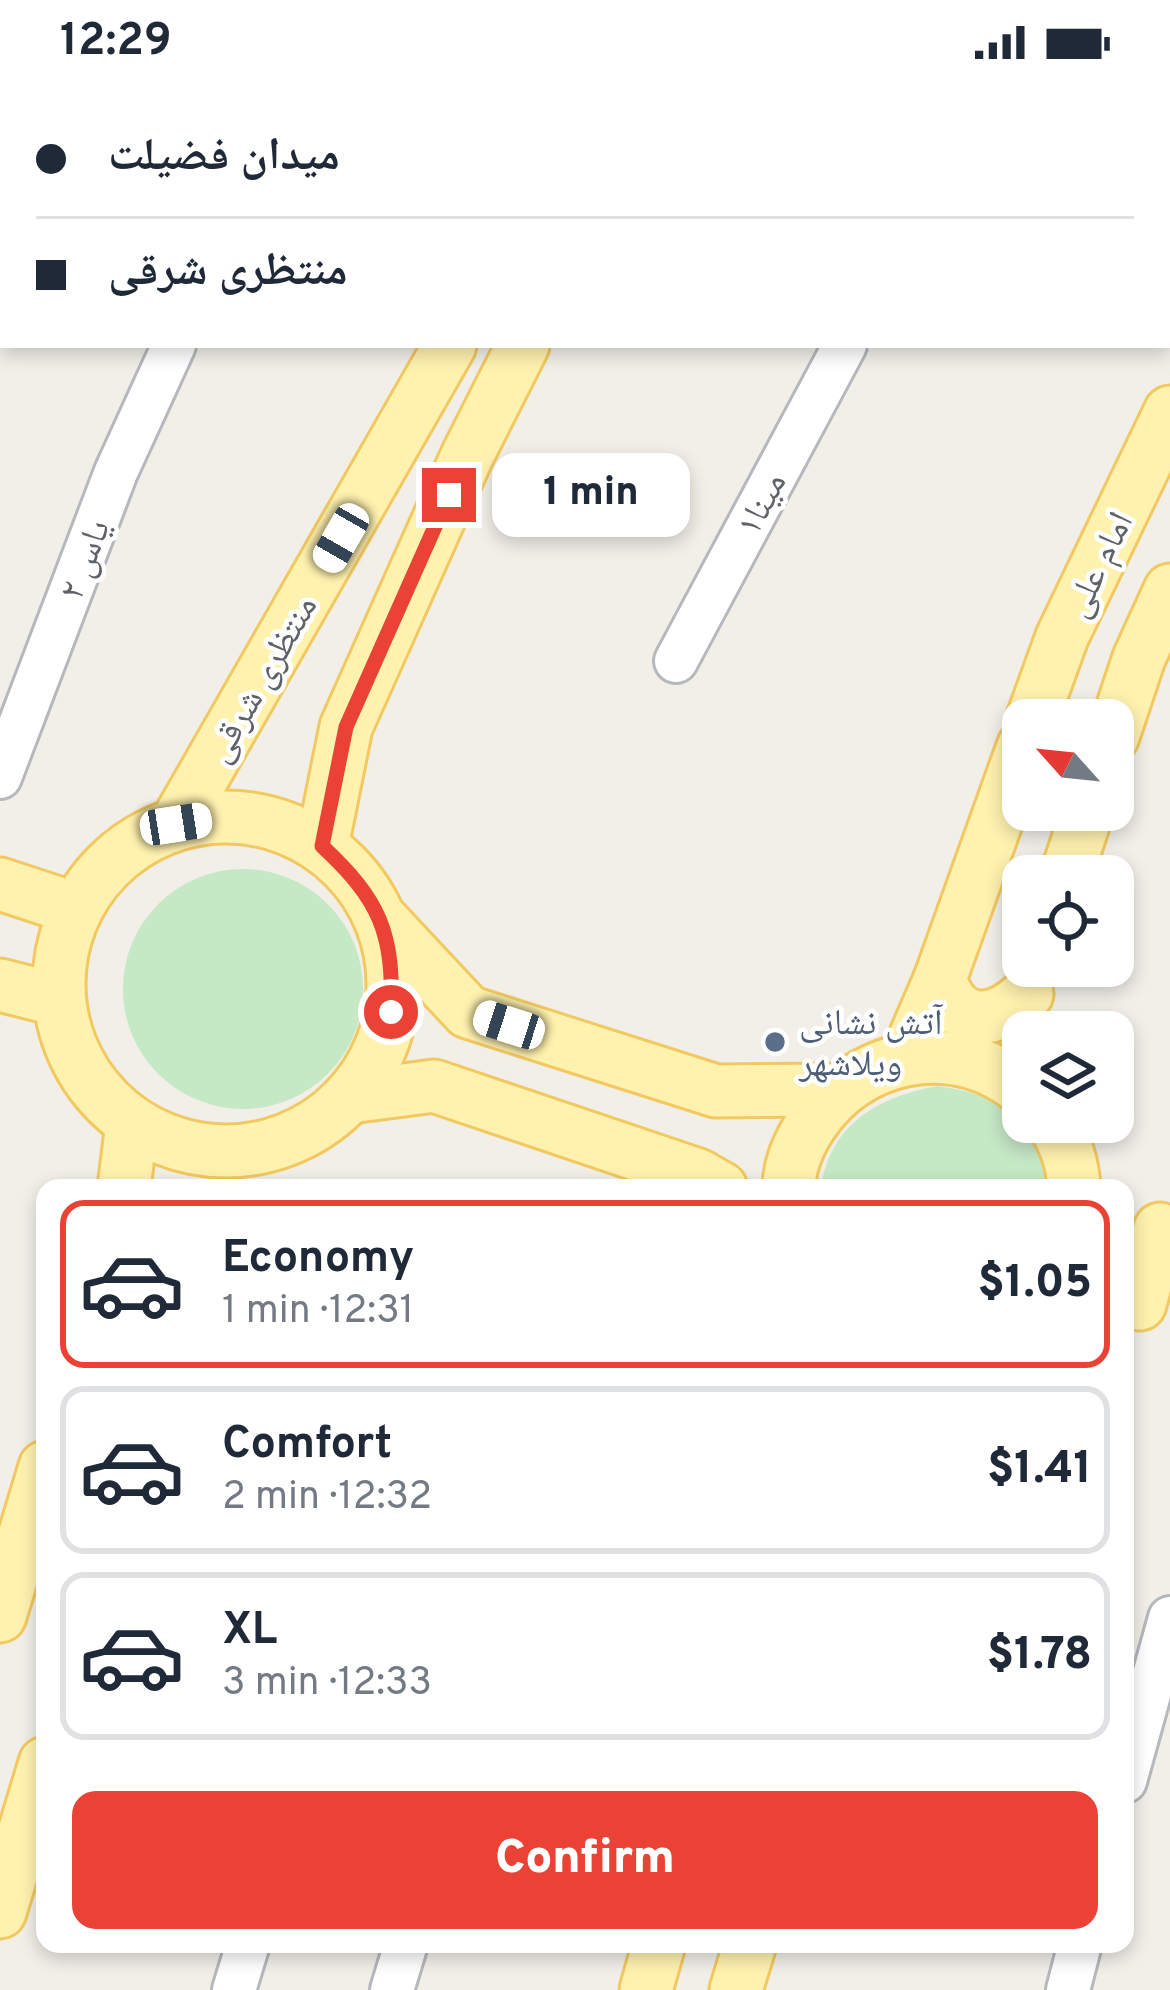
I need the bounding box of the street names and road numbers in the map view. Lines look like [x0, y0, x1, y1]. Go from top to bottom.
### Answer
street label: مینا۱ [728, 465, 799, 544]
street label: امام علی [1055, 505, 1146, 626]
street label: یاس ۲ [50, 514, 123, 607]
street label: منتظری شرقی [197, 588, 330, 772]

